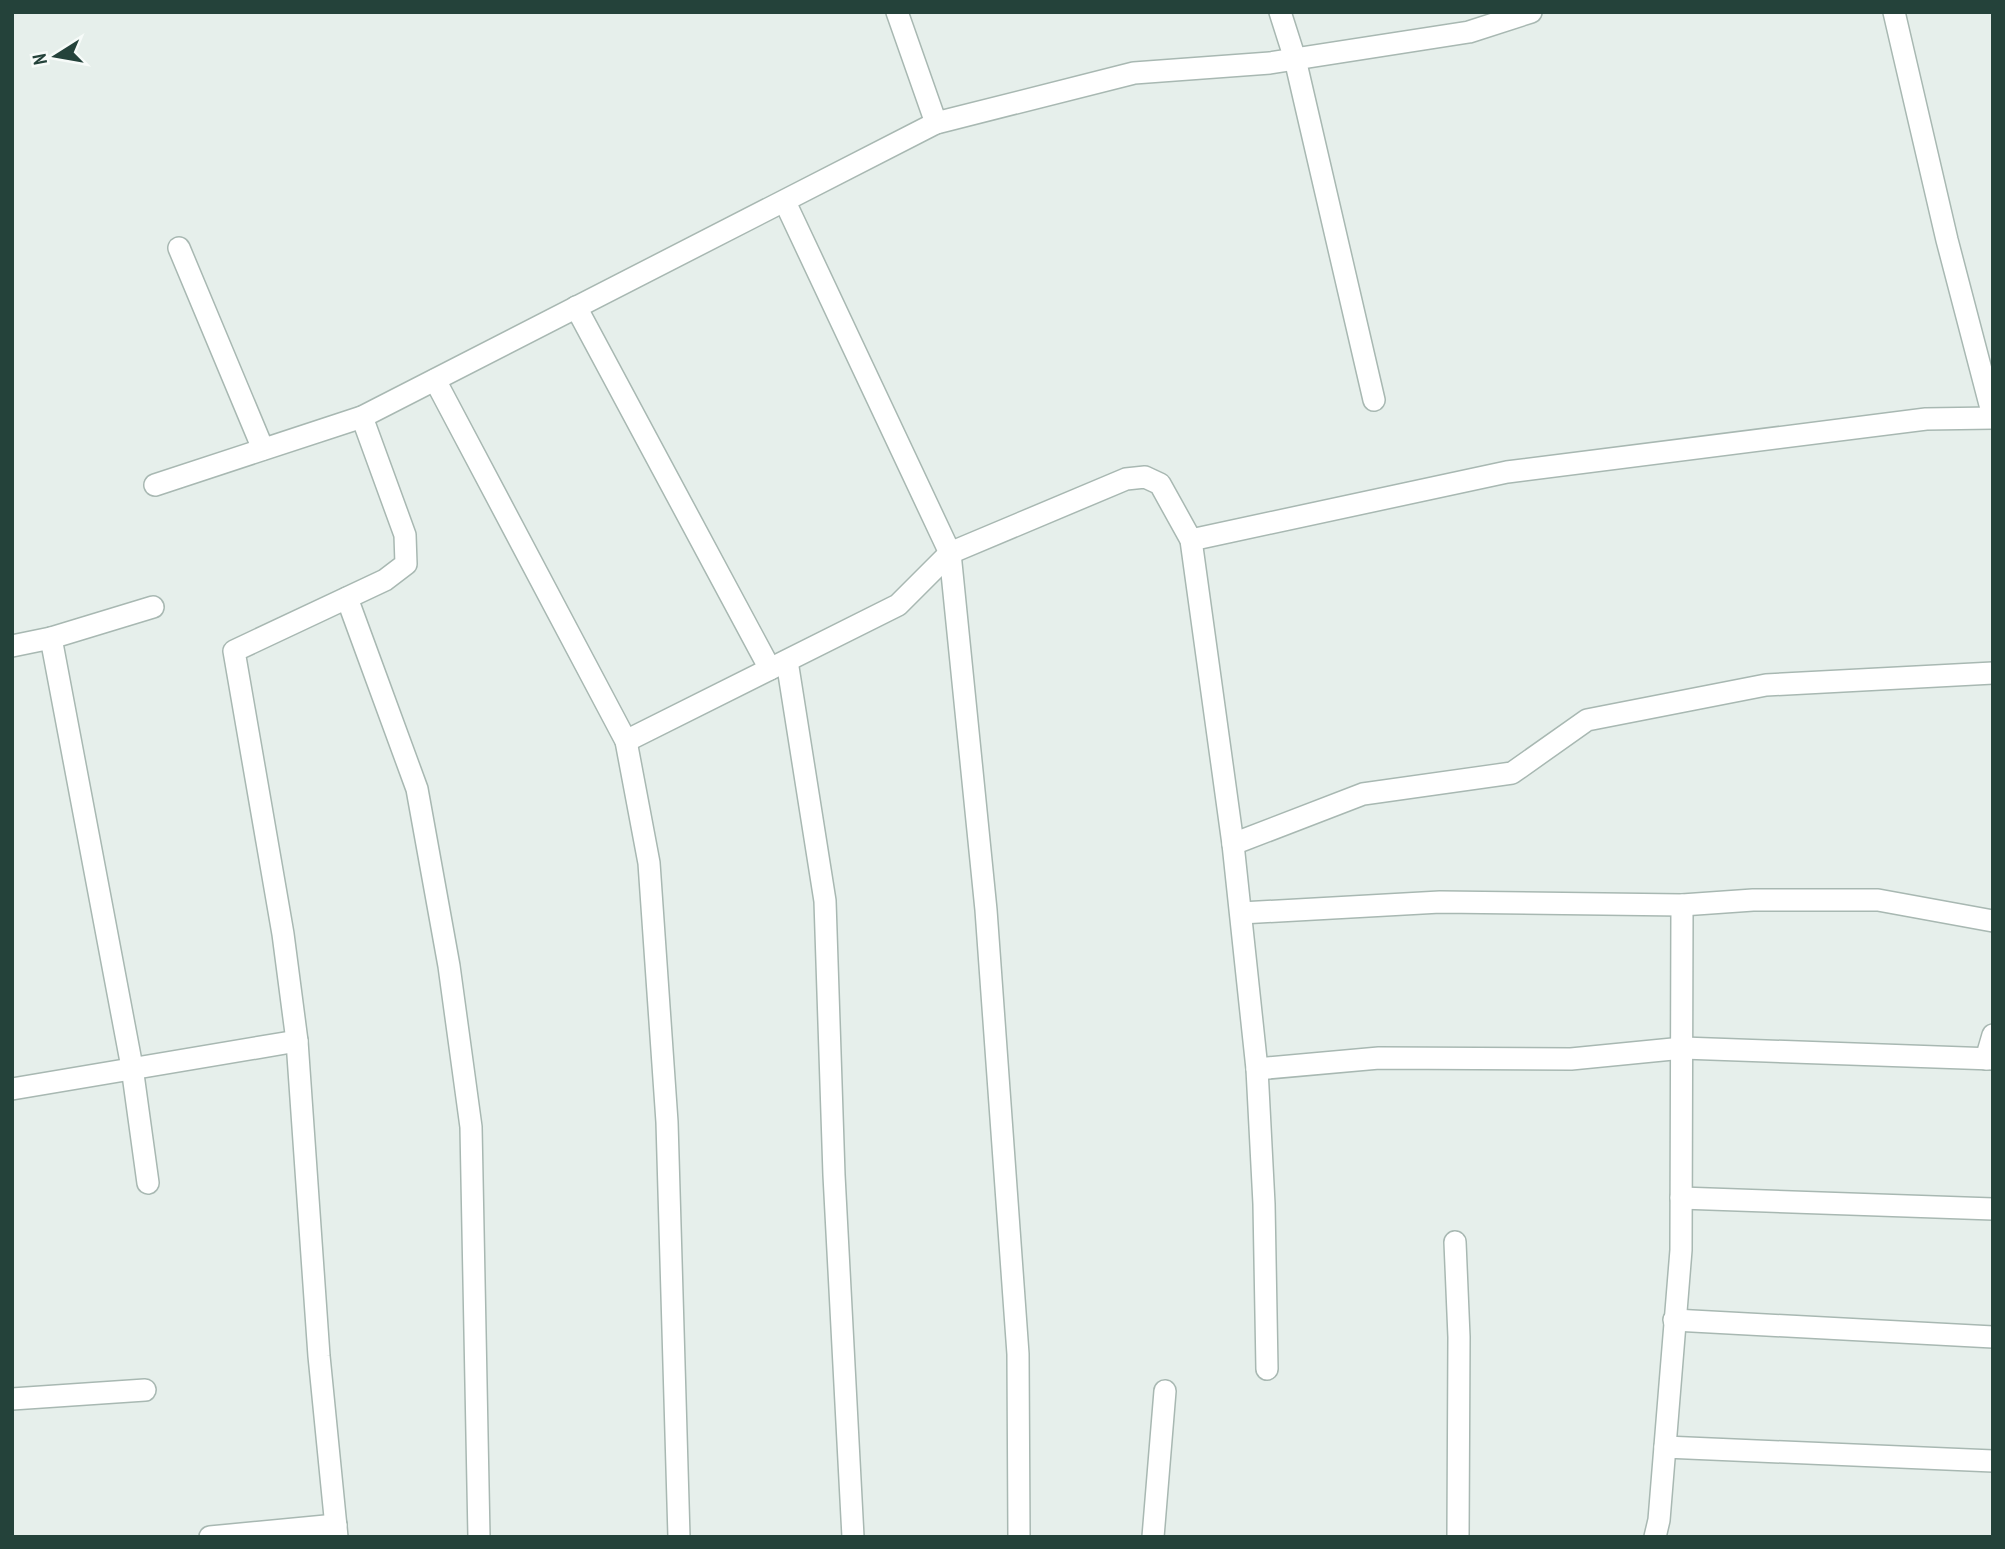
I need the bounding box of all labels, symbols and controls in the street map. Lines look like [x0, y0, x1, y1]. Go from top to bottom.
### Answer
north arrow [21, 21, 91, 91]
text: N [27, 52, 52, 67]

